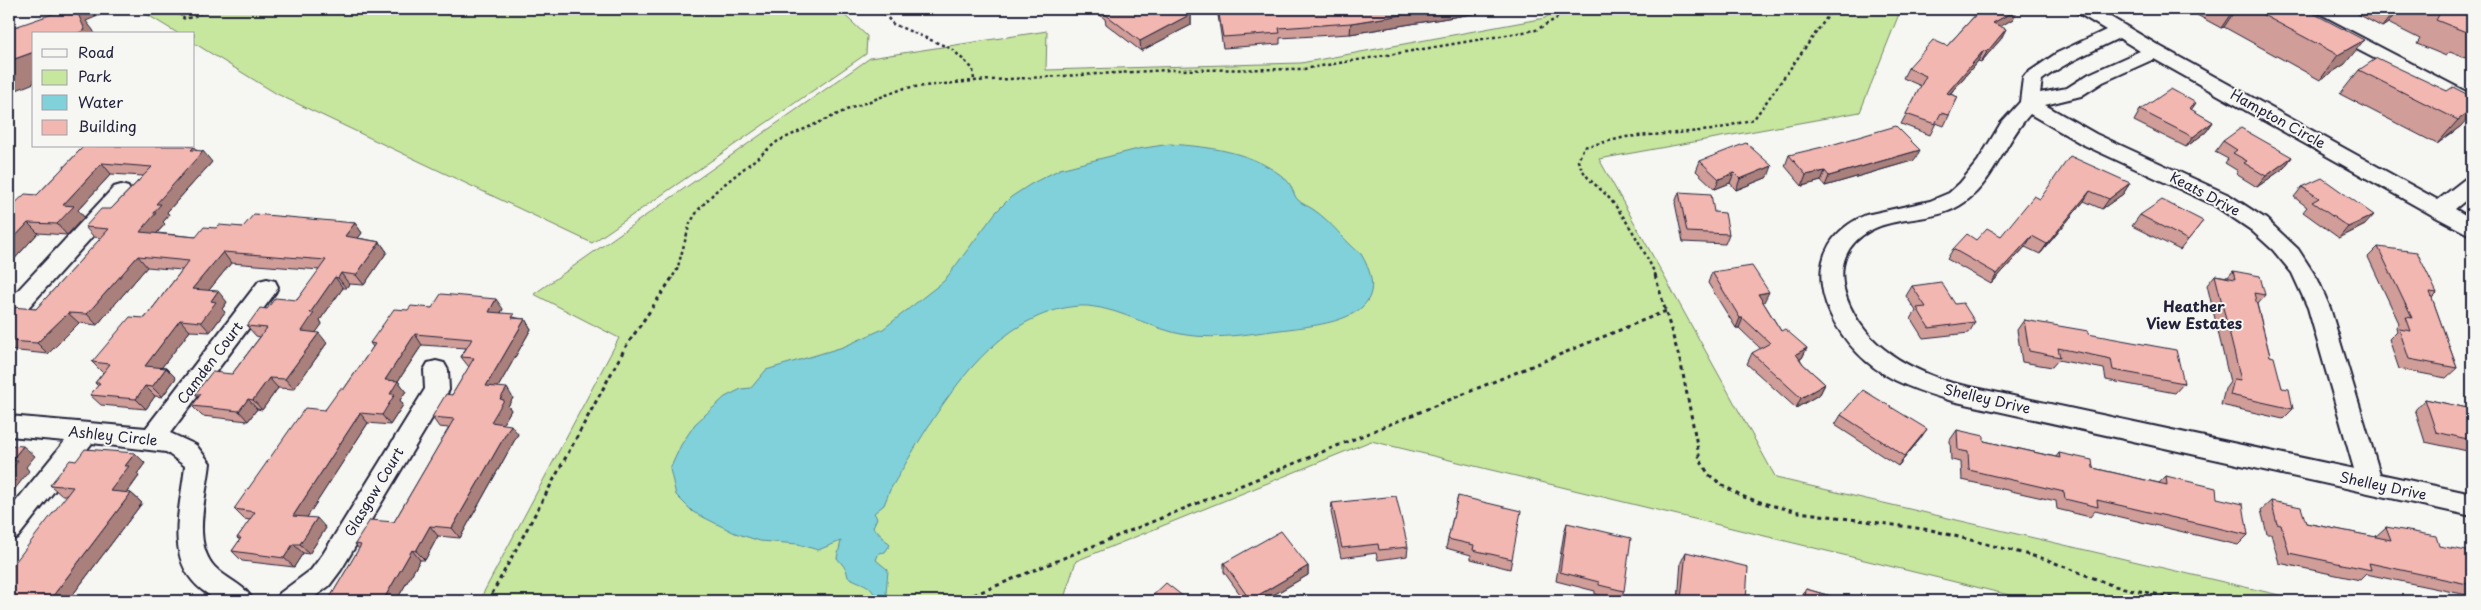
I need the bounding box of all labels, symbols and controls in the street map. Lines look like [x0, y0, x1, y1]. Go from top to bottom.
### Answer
legend [32, 32, 195, 148]
text: Road [78, 40, 114, 63]
text: Park [78, 64, 112, 87]
street label: Hampton Circle [2227, 84, 2330, 154]
text: Water [78, 90, 123, 113]
text: Building [78, 114, 137, 137]
street label: Keats Drive [2166, 166, 2244, 221]
district label: Heather View Estates [2146, 294, 2242, 334]
street label: Camden Court [172, 317, 248, 408]
street label: Shelley Drive [1942, 378, 2033, 419]
street label: Ashley Circle [67, 420, 159, 451]
street label: Glasgow Court [339, 443, 409, 540]
street label: Shelley Drive [2338, 466, 2428, 505]

